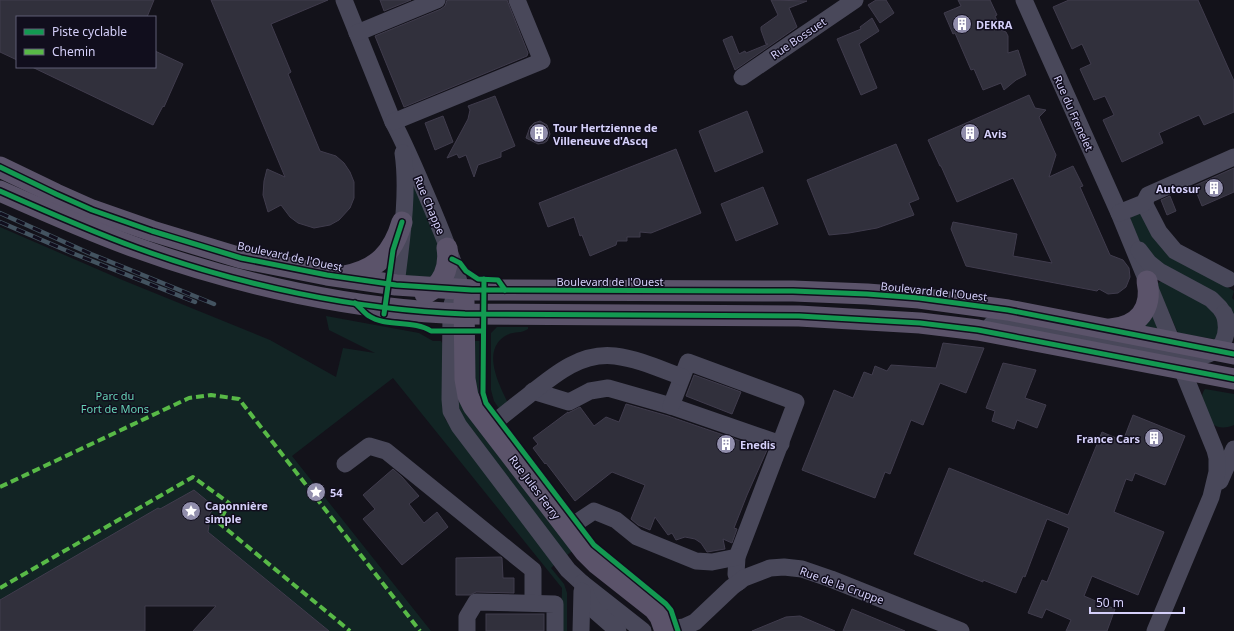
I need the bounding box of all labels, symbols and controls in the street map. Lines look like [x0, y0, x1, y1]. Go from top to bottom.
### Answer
building icon: DEKRA [951, 13, 973, 35]
street label: Rue Bossuet [767, 14, 829, 62]
legend [16, 16, 156, 68]
place label: DEKRA [976, 17, 1013, 32]
text: Piste cyclable [52, 23, 127, 40]
text: Chemin [52, 43, 96, 60]
street label: Rue du Frenelet [1051, 73, 1097, 153]
place label: Tour Hertzienne de Villeneuve d'Ascq [553, 120, 658, 148]
building icon: Tour Hertzienne de Villeneuve d'Ascq [528, 122, 550, 144]
building icon: Avis [959, 122, 981, 144]
place label: Avis [984, 126, 1007, 141]
street label: Rue Chappe [411, 173, 449, 237]
building icon: Autosur [1203, 177, 1225, 199]
place label: Autosur [1156, 181, 1200, 196]
street label: Boulevard de l'Ouest [236, 238, 344, 274]
street label: Boulevard de l'Ouest [556, 274, 664, 289]
street label: Boulevard de l'Ouest [880, 278, 988, 304]
park label: Parc du Fort de Mons [81, 388, 149, 416]
building icon: France Cars [1143, 427, 1165, 449]
place label: France Cars [1076, 431, 1140, 446]
building icon: Enedis [715, 433, 737, 455]
place label: Enedis [740, 437, 776, 452]
street label: Rue Jules Ferry [506, 452, 564, 522]
place icon: 54 [305, 481, 327, 503]
place label: 54 [330, 485, 343, 500]
place label: Caponnière simple [205, 498, 268, 526]
place icon: Caponnière simple [180, 500, 202, 522]
street label: Rue de la Cruppe [798, 563, 886, 607]
scale bar [1090, 589, 1184, 615]
text: 50 m [1096, 594, 1124, 611]

